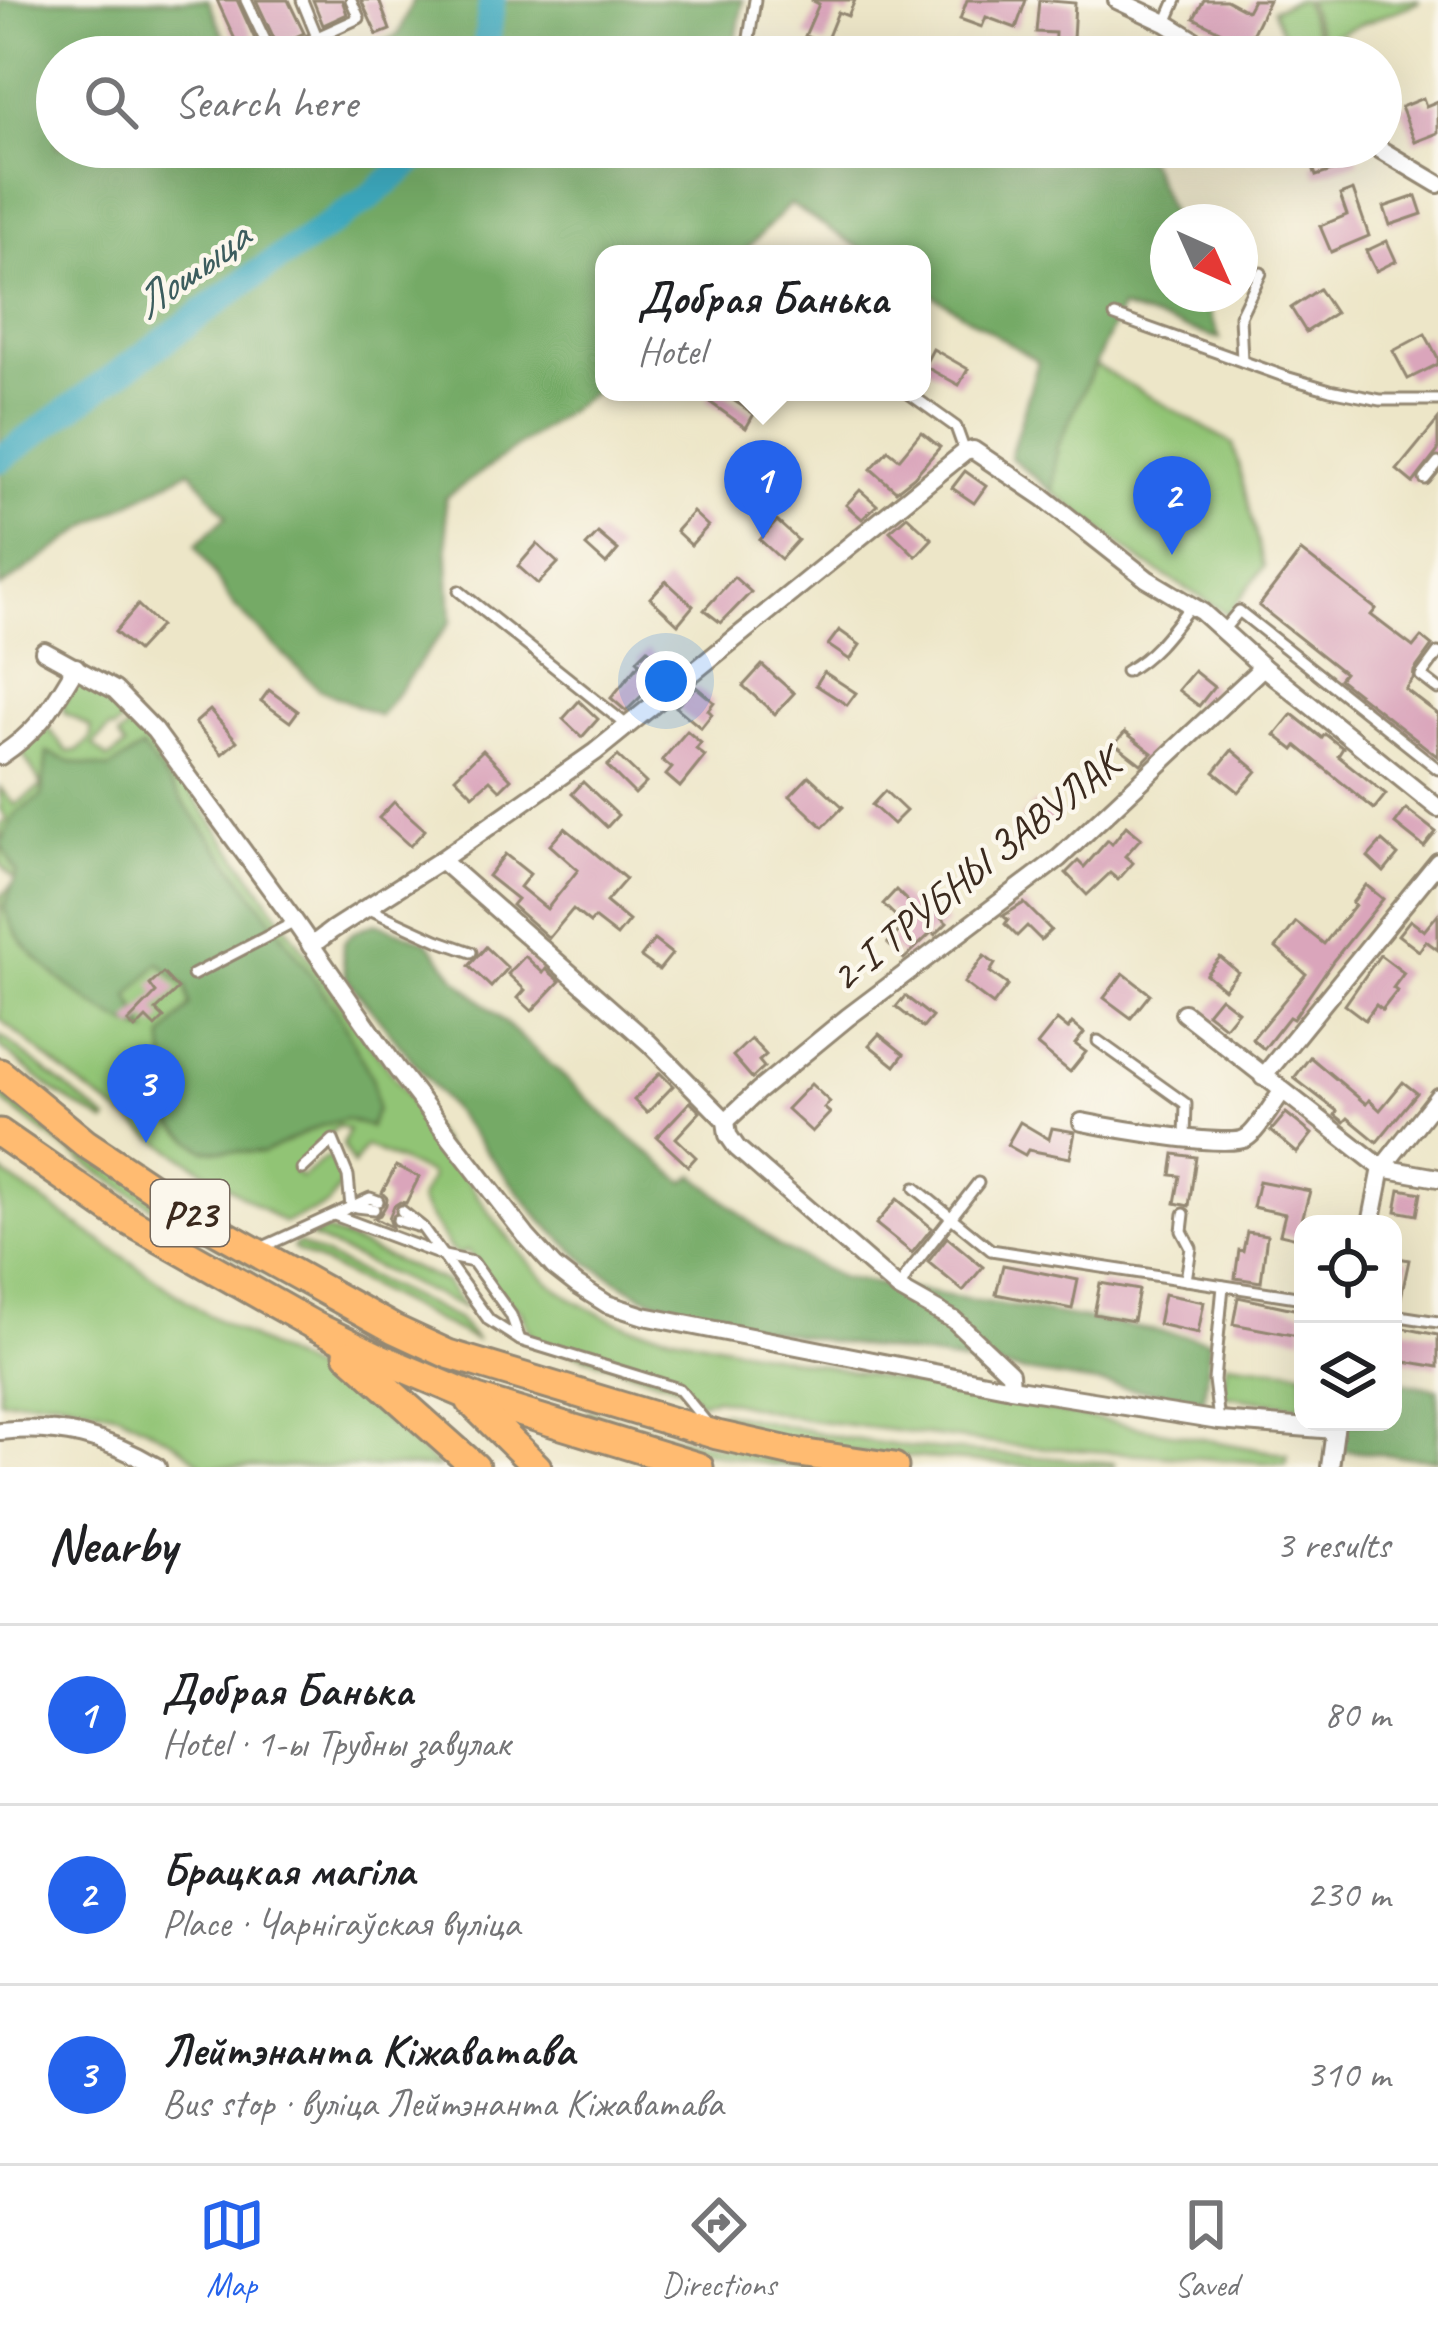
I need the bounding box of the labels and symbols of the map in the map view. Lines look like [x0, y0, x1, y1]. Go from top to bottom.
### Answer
north arrow [1150, 204, 1258, 312]
water label: Лошыца [121, 206, 264, 332]
pin: 1 [724, 440, 802, 539]
pin: 2 [1133, 456, 1211, 555]
your location [636, 651, 696, 711]
street label: 2-І ТРУБНЫ ЗАВУЛАК [819, 732, 1137, 1003]
pin: 3 [107, 1044, 185, 1143]
road number: Р23 [151, 1180, 229, 1246]

